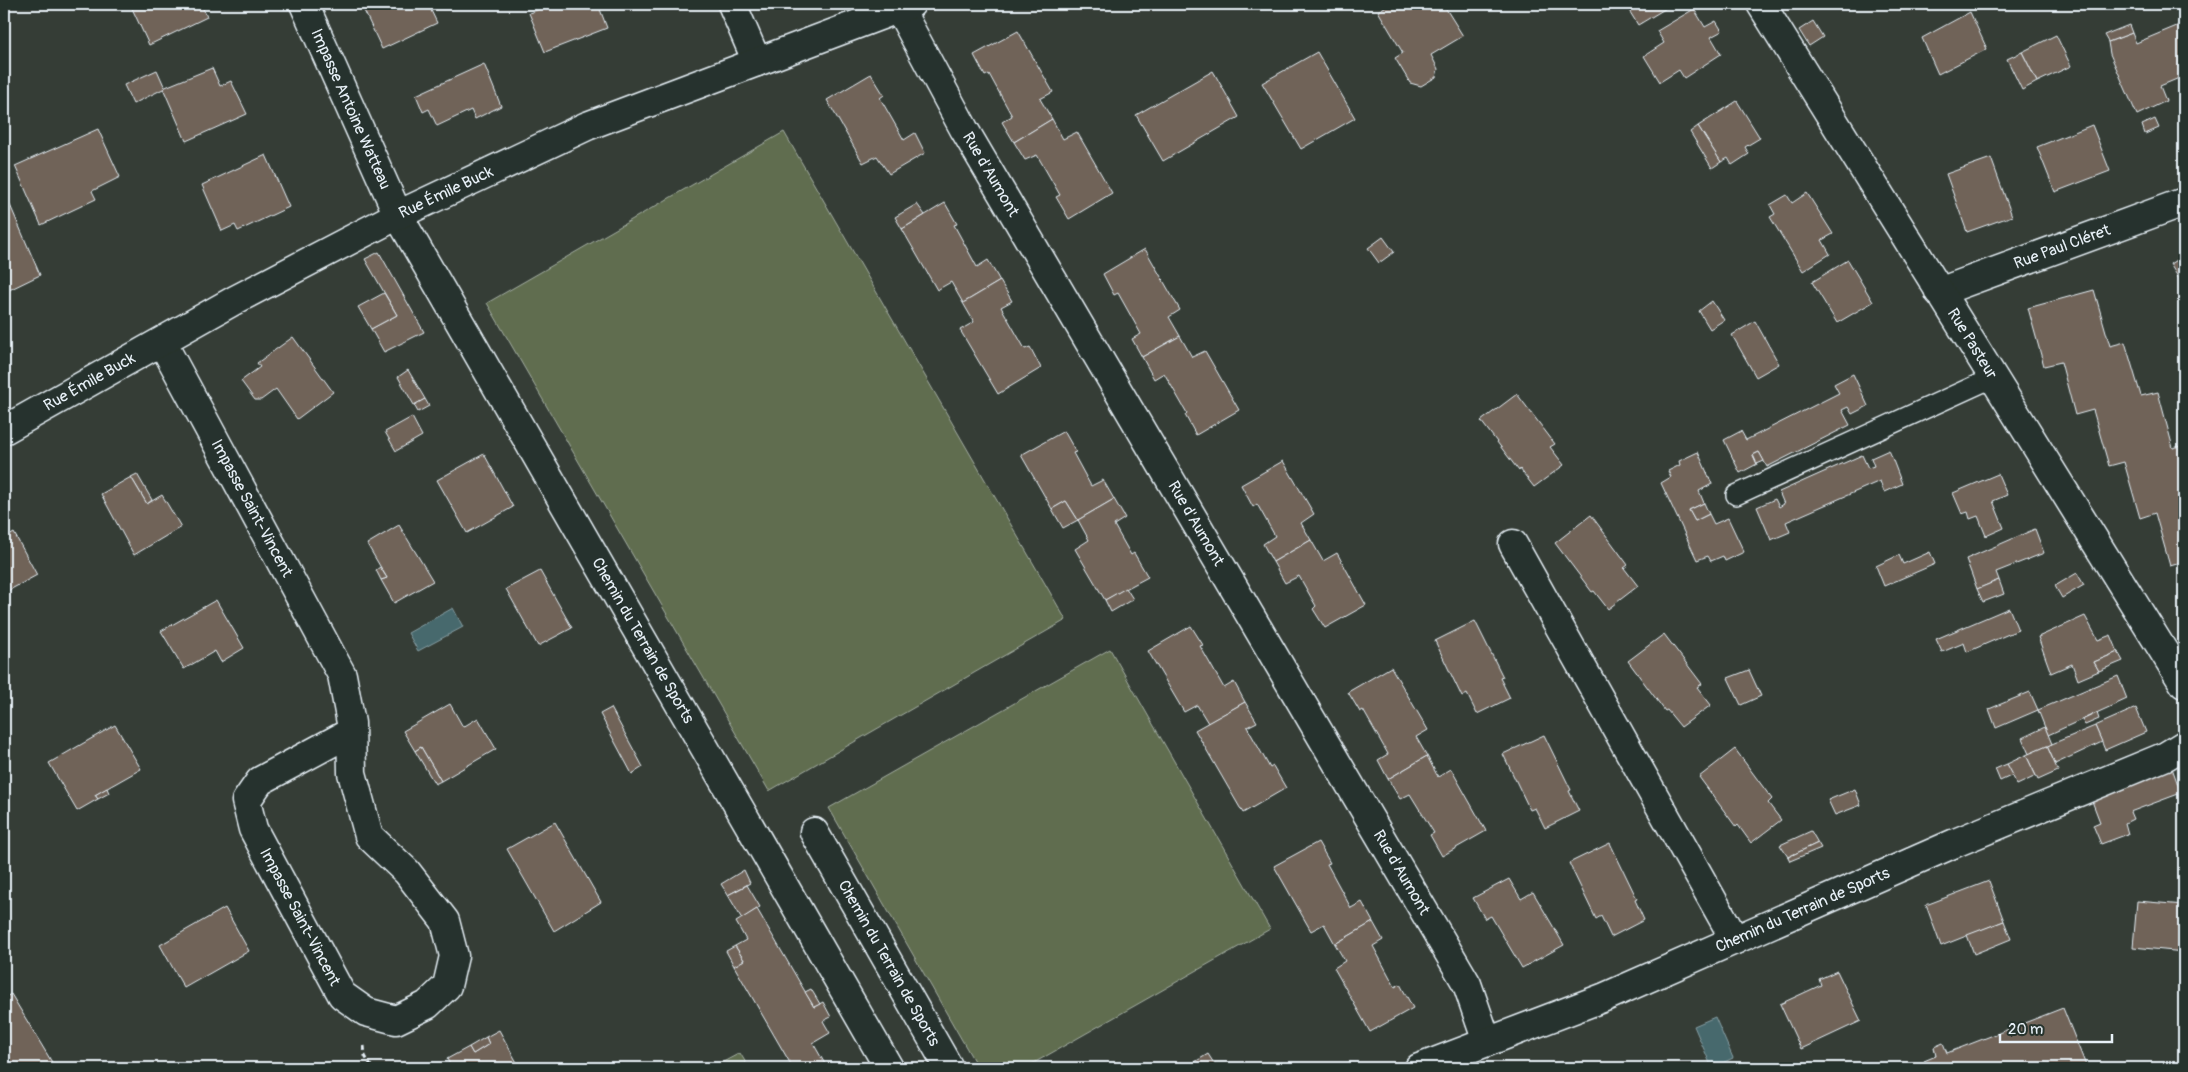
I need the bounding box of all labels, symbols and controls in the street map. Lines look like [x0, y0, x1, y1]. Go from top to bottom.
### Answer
street label: Impasse Antoine Watteau [306, 26, 395, 192]
street label: Rue d'Aumont [958, 128, 1024, 221]
street label: Rue Émile Buck [396, 161, 497, 223]
street label: Rue Paul Cléret [2011, 220, 2113, 274]
street label: Rue Pasteur [1943, 305, 2002, 383]
street label: Rue Émile Buck [40, 348, 139, 416]
street label: Impasse Saint-Vincent [207, 436, 297, 581]
street label: Rue d'Aumont [1163, 477, 1229, 570]
street label: Chemin du Terrain de Sports [587, 554, 699, 727]
street label: Rue d'Aumont [1369, 826, 1434, 919]
street label: Impasse Saint-Vincent [255, 845, 345, 990]
street label: Chemin du Terrain de Sports [1712, 863, 1893, 957]
street label: Chemin du Terrain de Sports [834, 876, 944, 1050]
scale bar [2000, 1012, 2113, 1044]
text: 20 m [2008, 1020, 2043, 1039]

